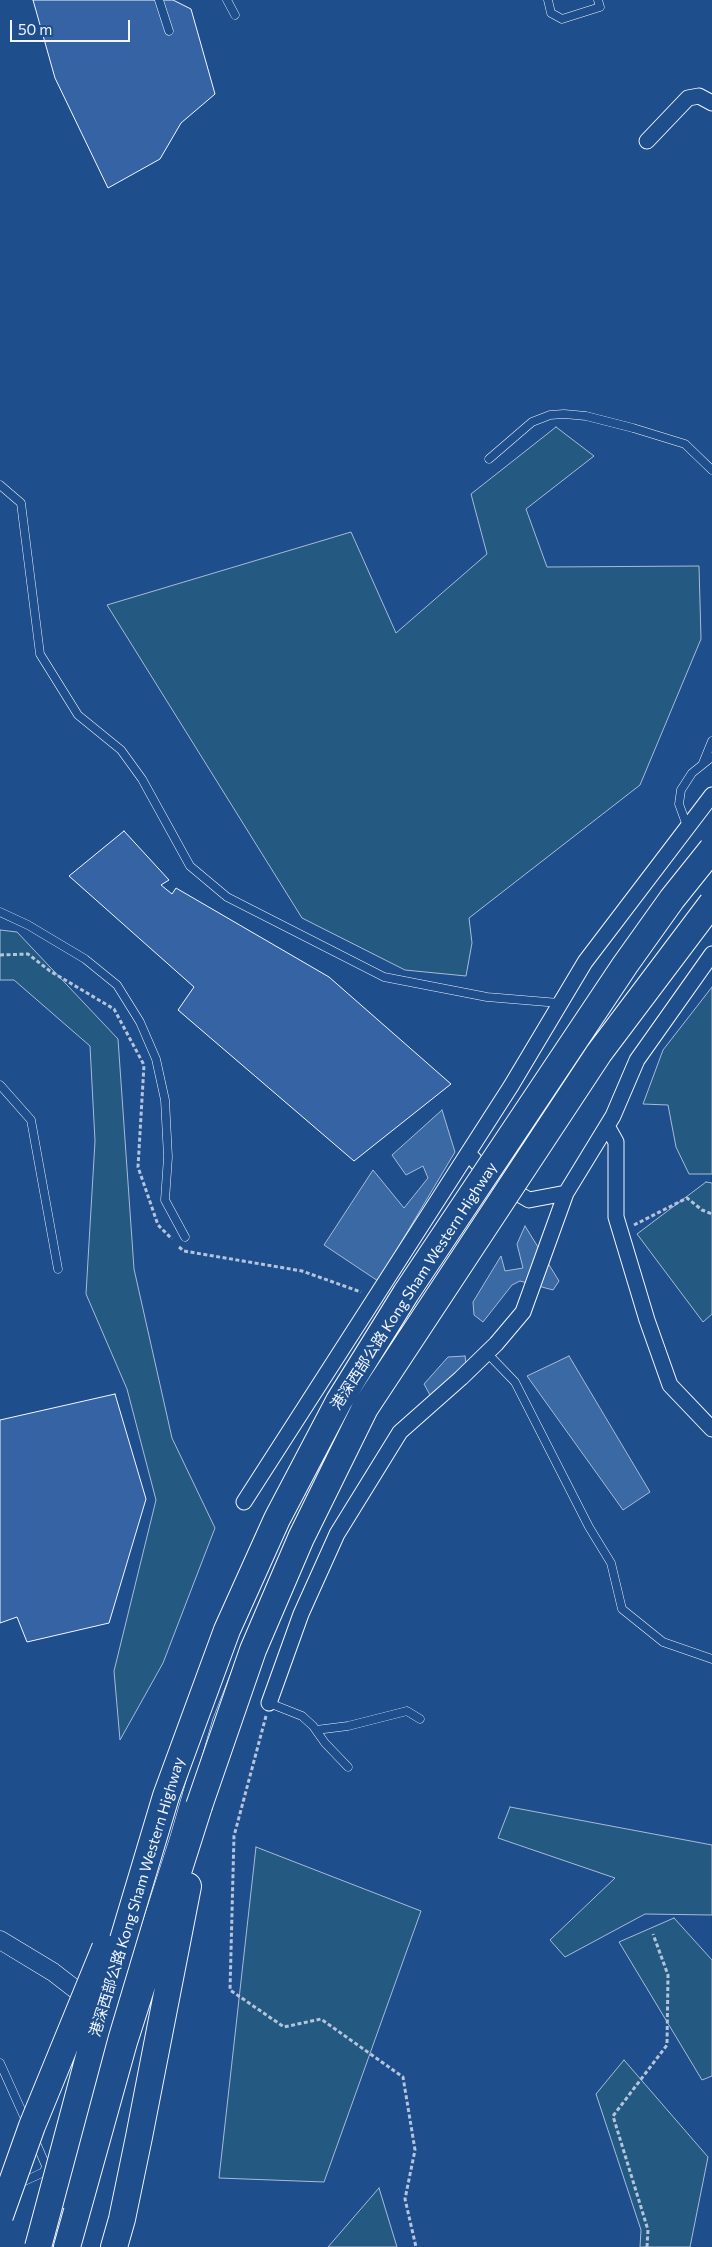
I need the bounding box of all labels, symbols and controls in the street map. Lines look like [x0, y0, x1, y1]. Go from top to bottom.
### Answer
scale bar [12, 10, 132, 42]
text: 50 m [18, 20, 52, 38]
street label: 港深西部公路 Kong Sham Western Highway [327, 1159, 501, 1413]
street label: 港深西部公路 Kong Sham Western Highway [86, 1755, 188, 2039]

